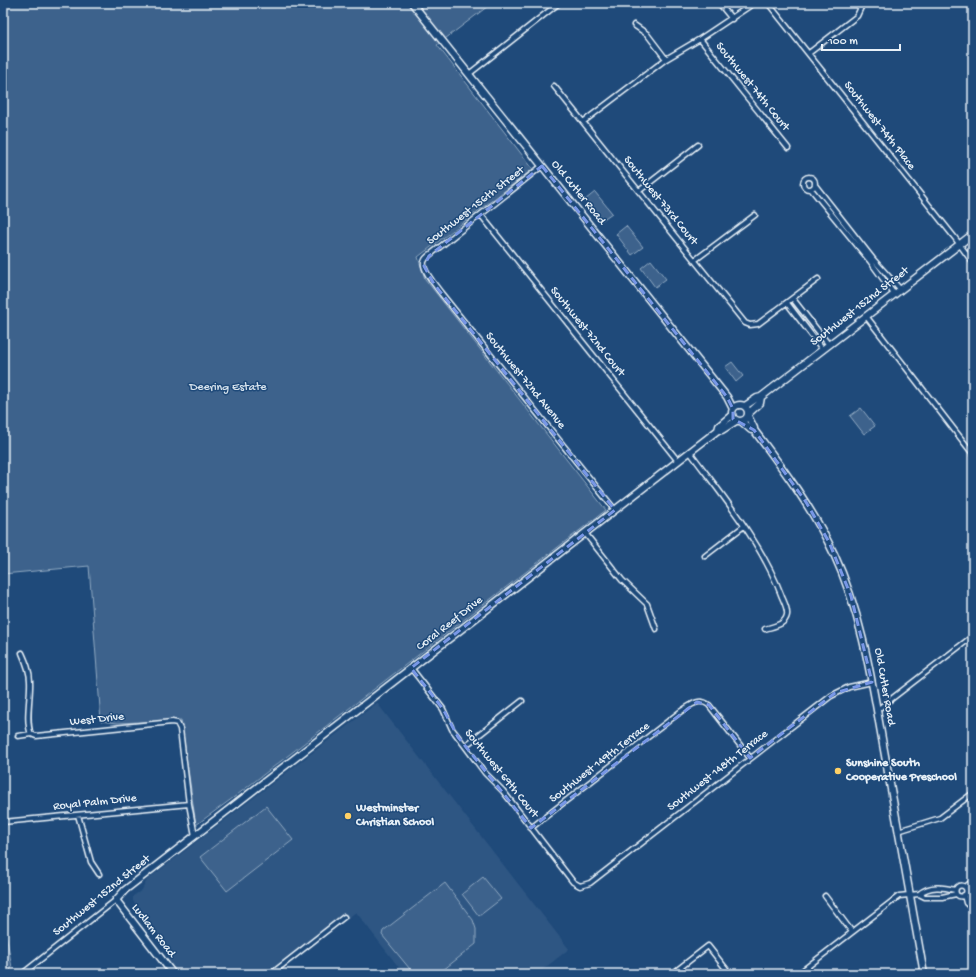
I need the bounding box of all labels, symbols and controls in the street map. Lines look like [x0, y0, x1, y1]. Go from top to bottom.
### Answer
scale bar [822, 26, 900, 52]
text: 100 m [827, 35, 858, 49]
street label: Southwest 74th Court [712, 40, 793, 135]
street label: Southwest 74th Place [840, 79, 918, 174]
street label: Southwest 73rd Court [620, 154, 701, 249]
street label: Old Cutler Road [548, 158, 609, 229]
street label: Southwest 156th Street [424, 163, 528, 248]
street label: Southwest 152nd Street [808, 264, 913, 350]
street label: Southwest 72nd Court [546, 284, 628, 381]
street label: Southwest 72nd Avenue [482, 330, 569, 433]
park label: Deering Estate [189, 381, 267, 395]
street label: Coral Reef Drive [414, 593, 487, 654]
street label: Old Cutler Road [870, 647, 898, 728]
street label: West Drive [69, 710, 126, 730]
street label: Southwest 149th Terrace [547, 719, 654, 806]
street label: Southwest 69th Court [461, 727, 542, 822]
street label: Southwest 148th Terrace [665, 727, 772, 815]
place label: Sunshine South Cooperative Preschool [845, 757, 957, 785]
marker: Sunshine South Cooperative Preschool [833, 766, 843, 776]
street label: Royal Palm Drive [52, 792, 138, 814]
place label: Westminster Christian School [355, 802, 434, 830]
marker: Westminster Christian School [343, 811, 353, 821]
street label: Southwest 152nd Street [51, 852, 154, 940]
street label: Ludlam Road [128, 901, 179, 961]

